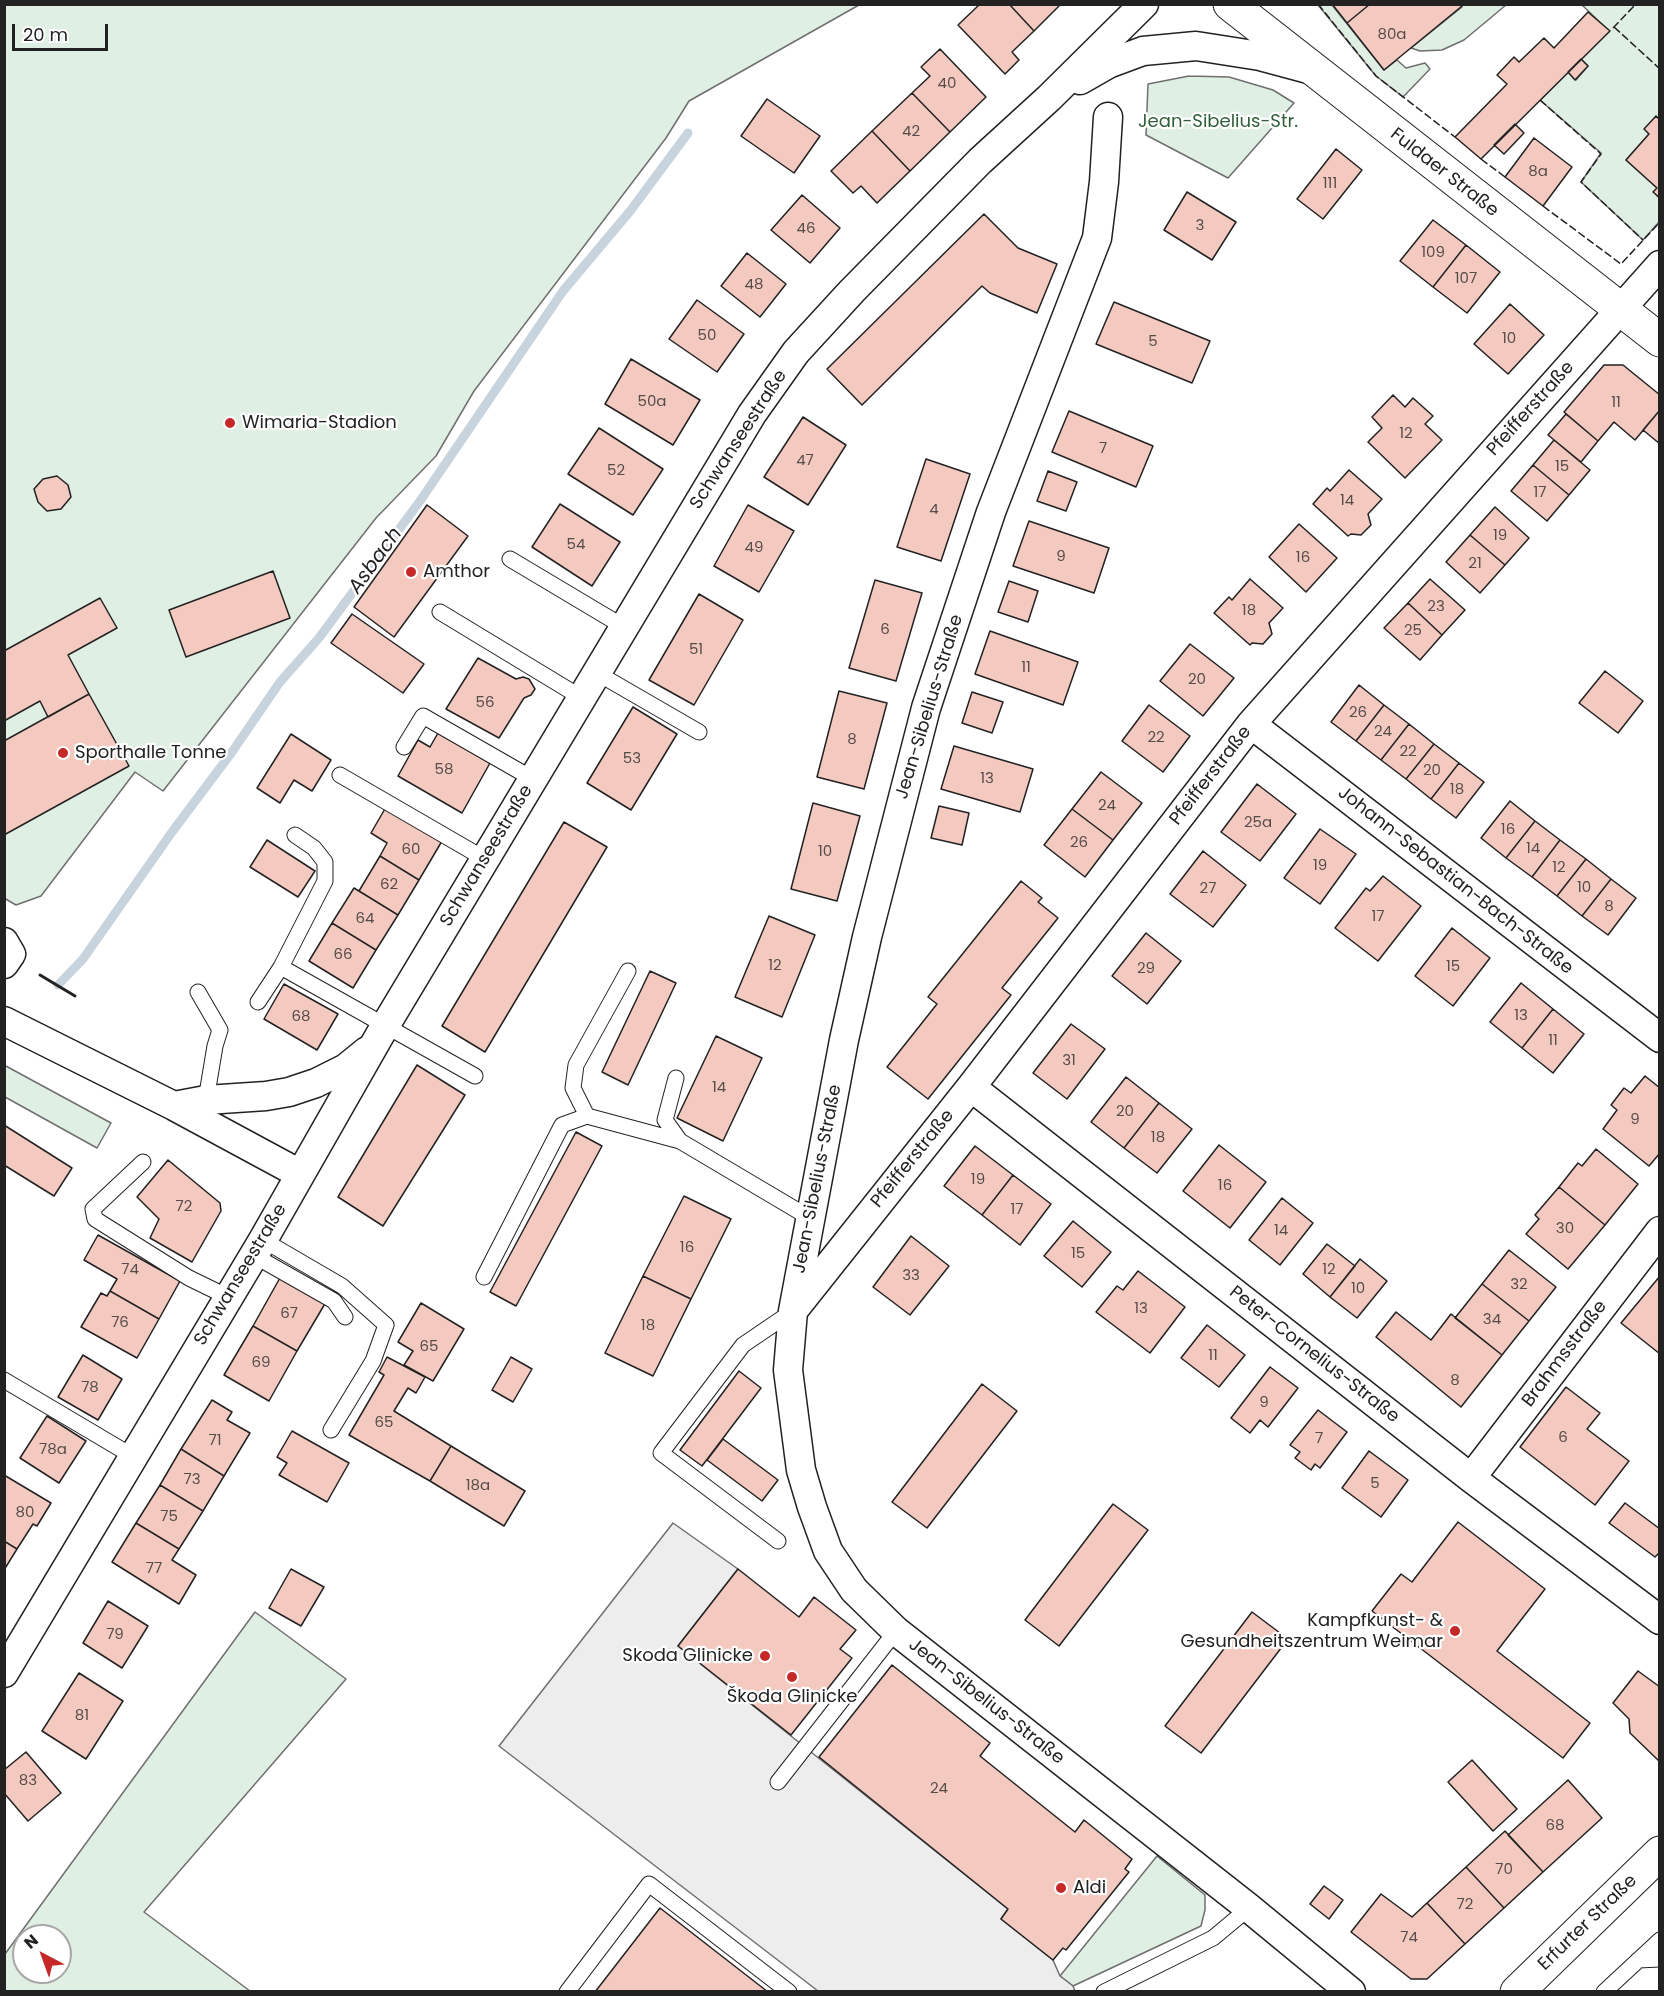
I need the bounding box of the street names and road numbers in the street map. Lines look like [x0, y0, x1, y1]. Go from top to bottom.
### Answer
street label: Fuldaer Straße [1386, 124, 1502, 222]
street label: Pfeifferstraße [1483, 357, 1579, 461]
street label: Schwanseestraße [686, 366, 792, 514]
street label: Jean-Sibelius-Straße [892, 612, 968, 802]
street label: Pfeifferstraße [1166, 722, 1256, 830]
street label: Schwanseestraße [436, 781, 538, 931]
street label: Johann-Sebastian-Bach-Straße [1333, 782, 1577, 980]
street label: Jean-Sibelius-Straße [789, 1083, 847, 1275]
street label: Pfeifferstraße [867, 1106, 959, 1212]
street label: Schwanseestraße [190, 1200, 292, 1350]
street label: Peter-Cornelius-Straße [1225, 1282, 1403, 1428]
street label: Brahmsstraße [1518, 1297, 1612, 1411]
street label: Jean-Sibelius-Straße [904, 1634, 1068, 1770]
street label: Erfurter Straße [1534, 1871, 1642, 1975]

